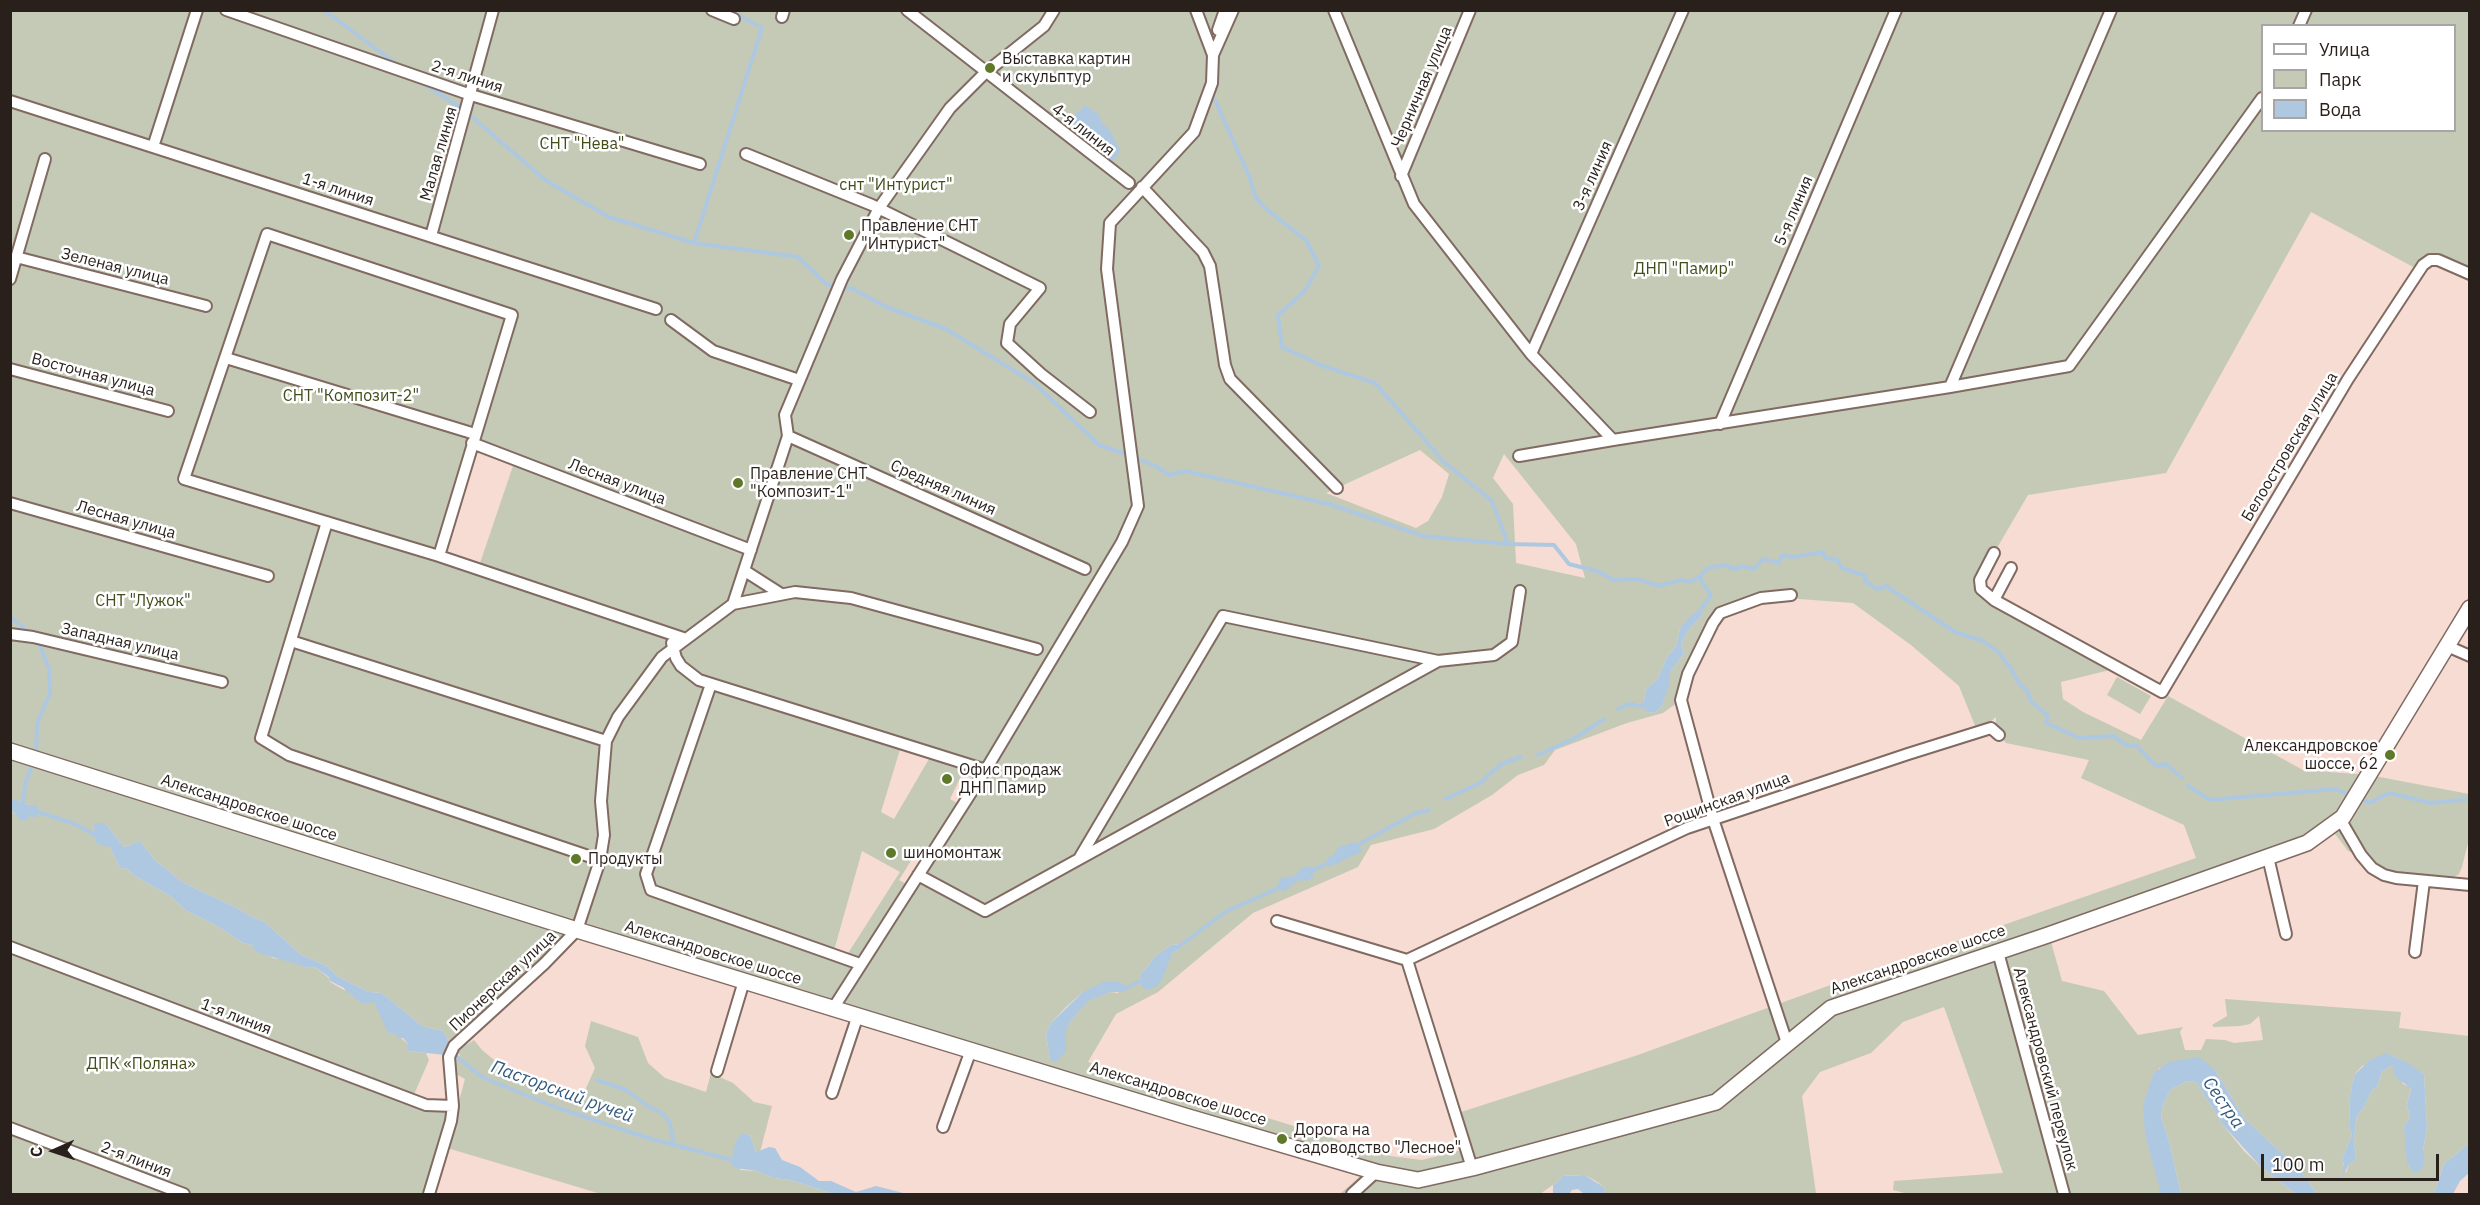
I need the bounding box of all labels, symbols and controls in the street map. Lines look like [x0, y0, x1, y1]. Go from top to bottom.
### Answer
street label: Черничная улица [1388, 23, 1456, 151]
legend [2261, 24, 2456, 132]
text: Улица [2319, 38, 2370, 61]
place label: Выставка картин и скульптур [1002, 49, 1131, 87]
street label: 2-я линия [429, 56, 505, 98]
marker: Выставка картин и скульптур [983, 61, 997, 75]
text: Парк [2319, 68, 2361, 91]
text: Вода [2319, 98, 2361, 121]
street label: 4-я линия [1048, 100, 1118, 160]
street label: Малая линия [416, 105, 462, 203]
park label: СНТ "Нева" [540, 134, 624, 154]
street label: 3-я линия [1569, 138, 1617, 214]
street label: 1-я линия [300, 169, 376, 211]
street label: 5-я линия [1771, 173, 1817, 249]
park label: снт "Интурист" [839, 175, 953, 195]
place label: Правление СНТ "Интурист" [861, 216, 978, 254]
marker: Правление СНТ "Интурист" [842, 228, 856, 242]
street label: Зеленая улица [59, 244, 171, 290]
park label: ДНП "Памир" [1634, 259, 1734, 279]
street label: Восточная улица [29, 349, 157, 401]
street label: Белоостровская улица [2238, 369, 2342, 525]
park label: СНТ "Композит-2" [283, 386, 419, 406]
street label: Лесная улица [566, 455, 668, 509]
street label: Средняя линия [887, 456, 999, 520]
place label: Правление СНТ "Композит-1" [750, 464, 867, 502]
marker: Правление СНТ "Композит-1" [731, 476, 745, 490]
street label: Лесная улица [74, 497, 178, 543]
park label: СНТ "Лужок" [95, 591, 191, 611]
street label: Западная улица [59, 619, 181, 665]
place label: Александровское шоссе, 62 [2244, 736, 2378, 774]
marker: Александровское шоссе, 62 [2383, 748, 2397, 762]
place label: Офис продаж ДНП Памир [959, 760, 1061, 798]
street label: Рощинская улица [1662, 768, 1792, 832]
street label: Александровское шоссе [158, 770, 340, 846]
marker: Офис продаж ДНП Памир [940, 772, 954, 786]
place label: шиномонтаж [903, 843, 1001, 863]
marker: шиномонтаж [884, 846, 898, 860]
place label: Продукты [588, 849, 663, 869]
marker: Продукты [569, 852, 583, 866]
street label: Александровское шоссе [622, 917, 804, 989]
street label: Александровское шоссе [1828, 921, 2008, 999]
street label: Пионерская улица [446, 927, 560, 1035]
street label: Александровский переулок [2009, 965, 2081, 1173]
street label: 1-я линия [198, 995, 274, 1039]
park label: ДПК «Поляна» [86, 1054, 196, 1074]
water label: Пасторский ручей [488, 1056, 636, 1128]
street label: Александровское шоссе [1087, 1058, 1269, 1130]
water label: Сестра [2198, 1073, 2248, 1133]
place label: Дорога на садоводство "Лесное" [1294, 1120, 1461, 1158]
north arrow [24, 1121, 84, 1181]
marker: Дорога на садоводство "Лесное" [1275, 1132, 1289, 1146]
street label: 2-я линия [98, 1138, 174, 1182]
scale bar [2264, 1142, 2442, 1180]
text: С [26, 1146, 46, 1158]
text: 100 m [2272, 1153, 2324, 1176]

